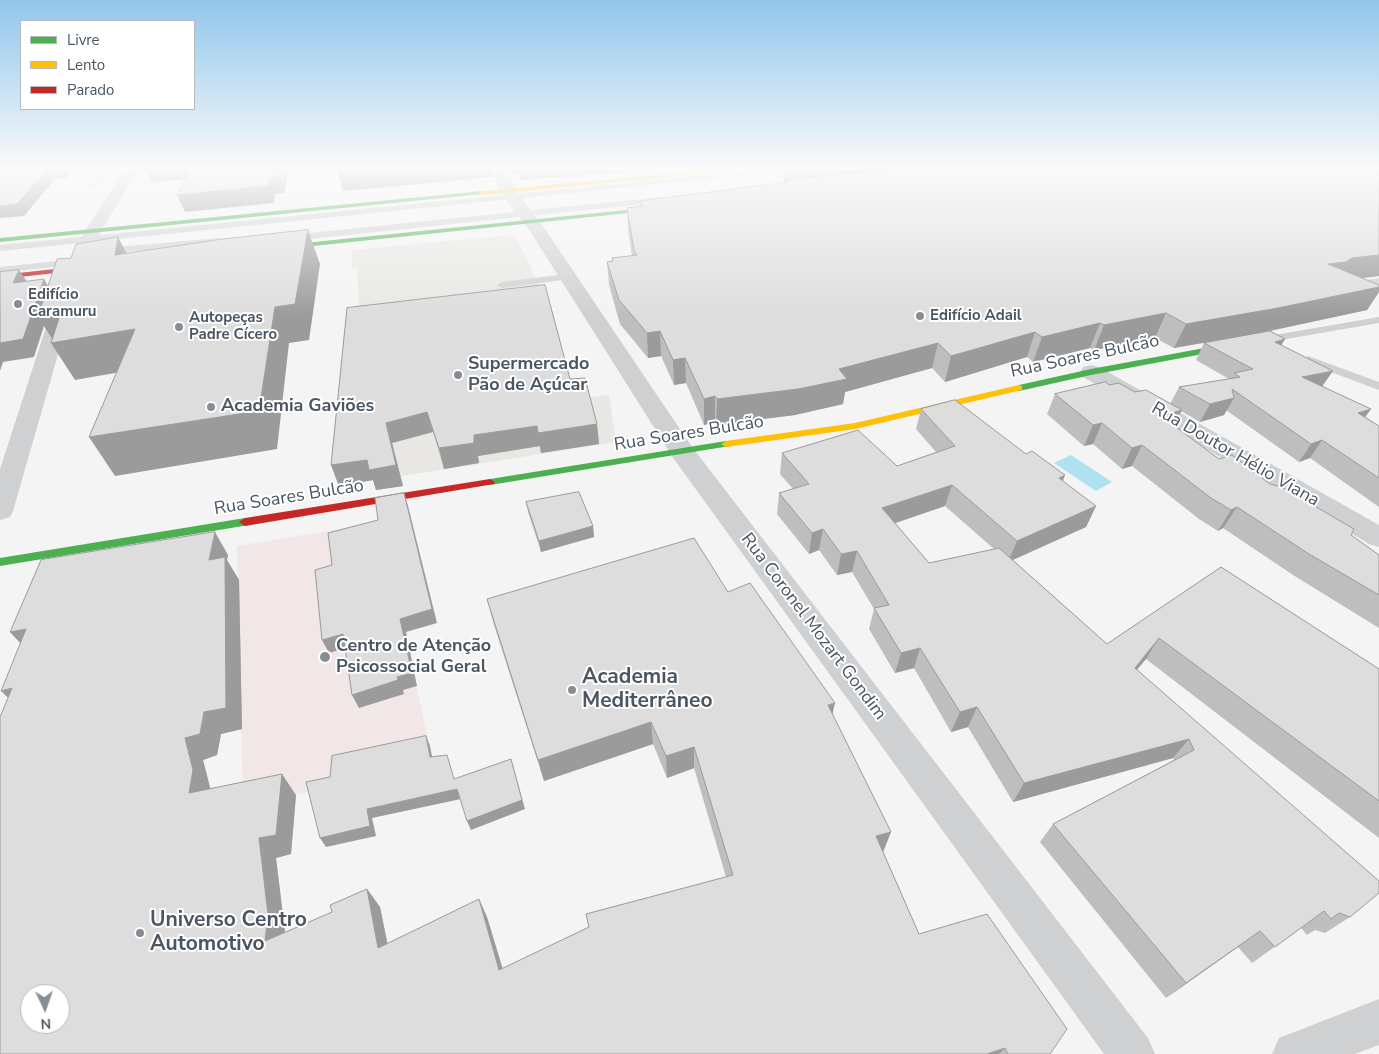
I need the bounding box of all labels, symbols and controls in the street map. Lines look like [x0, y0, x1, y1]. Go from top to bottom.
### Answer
legend [20, 20, 195, 110]
text: Livre [67, 30, 100, 50]
text: Lento [67, 55, 105, 75]
text: Parado [67, 80, 114, 100]
place label: Edifício Caramuru [28, 286, 97, 321]
marker: Edifício Caramuru [12, 298, 24, 310]
place label: Edifício Adail [930, 307, 1022, 325]
place label: Autopeças Padre Cícero [189, 309, 277, 344]
marker: Edifício Adail [914, 310, 926, 322]
marker: Autopeças Padre Cícero [173, 321, 185, 333]
street label: Rua Soares Bulcão [1009, 331, 1161, 383]
place label: Supermercado Pão de Açúcar [468, 354, 589, 396]
marker: Supermercado Pão de Açúcar [452, 369, 464, 381]
place label: Academia Gaviões [221, 396, 374, 418]
street label: Rua Doutor Hélio Viana [1147, 398, 1323, 512]
marker: Academia Gaviões [205, 401, 217, 413]
street label: Rua Soares Bulcão [613, 411, 765, 457]
street label: Rua Soares Bulcão [213, 475, 365, 521]
street label: Rua Coronel Mozart Gondim [736, 529, 890, 725]
place label: Centro de Atenção Psicossocial Geral [336, 636, 491, 679]
marker: Centro de Atenção Psicossocial Geral [318, 650, 332, 664]
place label: Academia Mediterrâneo [582, 665, 713, 715]
marker: Academia Mediterrâneo [566, 684, 578, 696]
place label: Universo Centro Automotivo [150, 908, 307, 958]
marker: Universo Centro Automotivo [134, 927, 146, 939]
north arrow [20, 984, 70, 1034]
text: N [40, 1014, 51, 1033]

